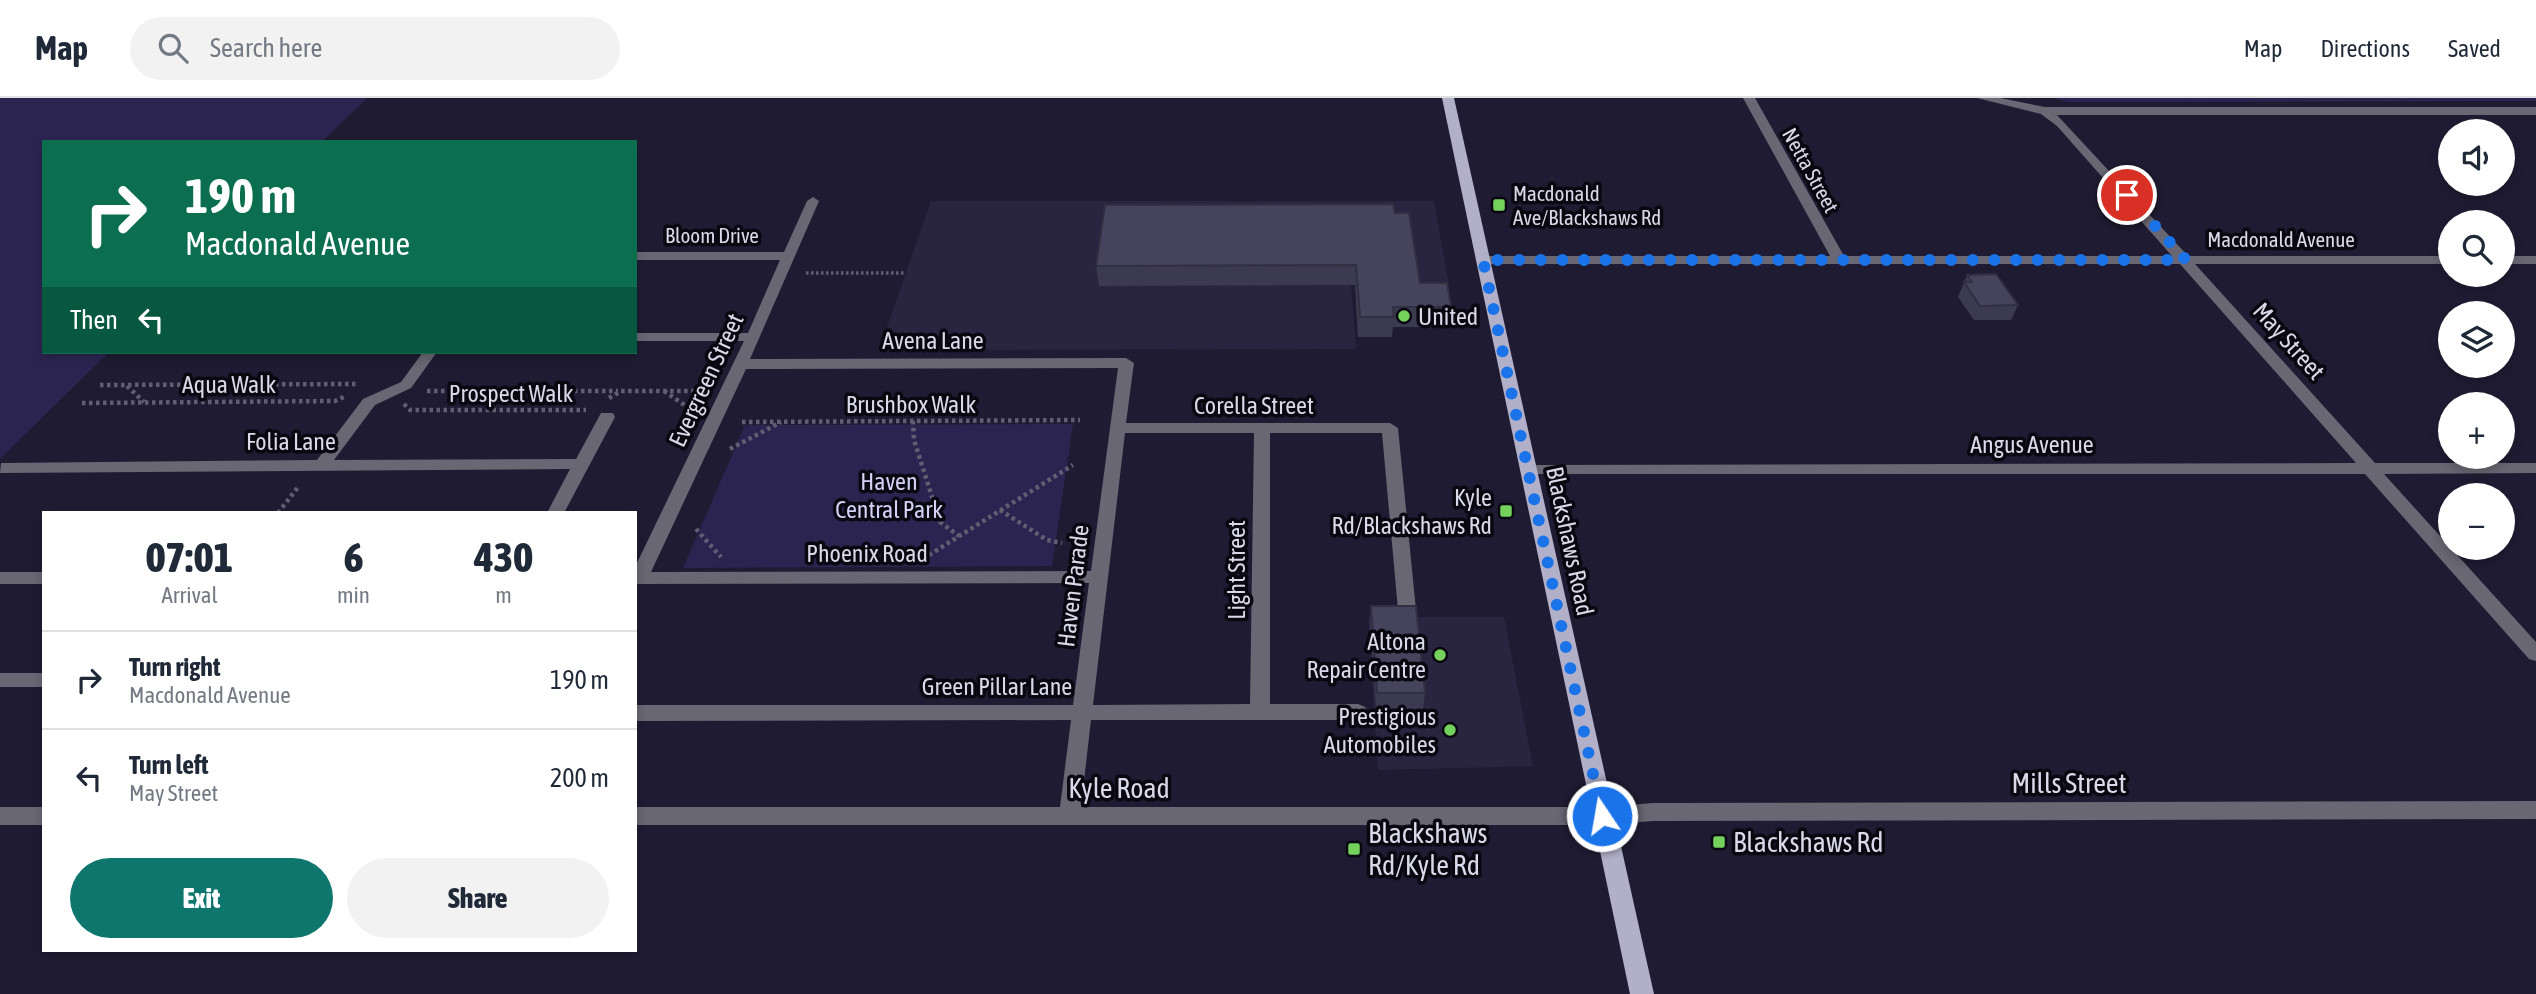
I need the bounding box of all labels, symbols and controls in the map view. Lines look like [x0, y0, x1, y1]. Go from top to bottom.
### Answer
search box [130, 17, 620, 80]
text: Map [35, 29, 88, 67]
icon: search [154, 29, 192, 67]
text: Search here [210, 33, 322, 63]
text: Map [2244, 35, 2282, 62]
text: Directions [2320, 35, 2410, 62]
text: Saved [2448, 35, 2501, 62]
map controls [2438, 119, 2515, 560]
button: sound [2438, 119, 2515, 196]
street label: Netta Street [1778, 124, 1844, 216]
pin [2097, 165, 2157, 225]
text: 190 m [185, 167, 296, 223]
icon: right [70, 168, 161, 259]
icon: arrive [2108, 176, 2146, 214]
place label: Macdonald Ave/Blackshaws Rd [1513, 181, 1661, 229]
marker: Macdonald Ave/Blackshaws Rd [1491, 197, 1507, 213]
button: search [2438, 210, 2515, 287]
street label: Bloom Drive [665, 223, 759, 247]
text: Macdonald Avenue [185, 225, 410, 262]
street label: Macdonald Avenue [2207, 227, 2355, 251]
street label: May Street [2248, 297, 2330, 385]
icon: left [132, 301, 170, 339]
button: layers [2438, 301, 2515, 378]
place label: United [1418, 303, 1478, 330]
text: Then [70, 305, 118, 335]
marker: United [1396, 308, 1412, 324]
street label: Evergreen Street [663, 309, 749, 451]
street label: Avena Lane [882, 327, 984, 354]
street label: Aqua Walk [182, 371, 276, 398]
street label: Prospect Walk [449, 380, 574, 407]
street label: Brushbox Walk [846, 391, 977, 418]
street label: Corella Street [1194, 392, 1314, 419]
button: + [2438, 392, 2515, 469]
street label: Folia Lane [246, 428, 336, 455]
street label: Angus Avenue [1970, 431, 2094, 458]
street label: Blackshaws Road [1541, 464, 1599, 618]
park label: Haven Central Park [835, 468, 943, 523]
button: − [2438, 483, 2515, 560]
place label: Kyle Rd/Blackshaws Rd [1331, 484, 1492, 539]
marker: Kyle Rd/Blackshaws Rd [1498, 503, 1514, 519]
street label: Light Street [1223, 520, 1250, 620]
street label: Haven Parade [1052, 523, 1094, 649]
text: 07:01 [146, 533, 233, 581]
text: 6 [344, 533, 363, 581]
text: 430 [474, 533, 533, 581]
street label: Phoenix Road [806, 540, 928, 567]
text: Arrival [161, 582, 218, 608]
text: min [337, 582, 370, 608]
text: m [495, 582, 512, 608]
place label: Altona Repair Centre [1306, 628, 1426, 683]
marker: Altona Repair Centre [1432, 647, 1448, 663]
text: Turn right [129, 652, 220, 682]
icon: right [70, 661, 108, 699]
text: 190 m [550, 665, 609, 695]
street label: Green Pillar Lane [922, 673, 1072, 700]
text: Macdonald Avenue [129, 682, 291, 708]
place label: Prestigious Automobiles [1324, 703, 1436, 758]
marker: Prestigious Automobiles [1442, 722, 1458, 738]
text: Turn left [129, 750, 209, 780]
icon: left [70, 759, 108, 797]
text: 200 m [550, 763, 609, 793]
street label: Mills Street [2011, 767, 2127, 799]
street label: Kyle Road [1068, 772, 1170, 804]
position arrow [1565, 779, 1639, 853]
text: May Street [129, 780, 218, 806]
place label: Blackshaws Rd/Kyle Rd [1368, 817, 1487, 881]
place label: Blackshaws Rd [1733, 826, 1884, 858]
marker: Blackshaws Rd [1711, 834, 1727, 850]
marker: Blackshaws Rd/Kyle Rd [1346, 841, 1362, 857]
button: Exit [70, 858, 333, 938]
button: Share [347, 858, 609, 938]

